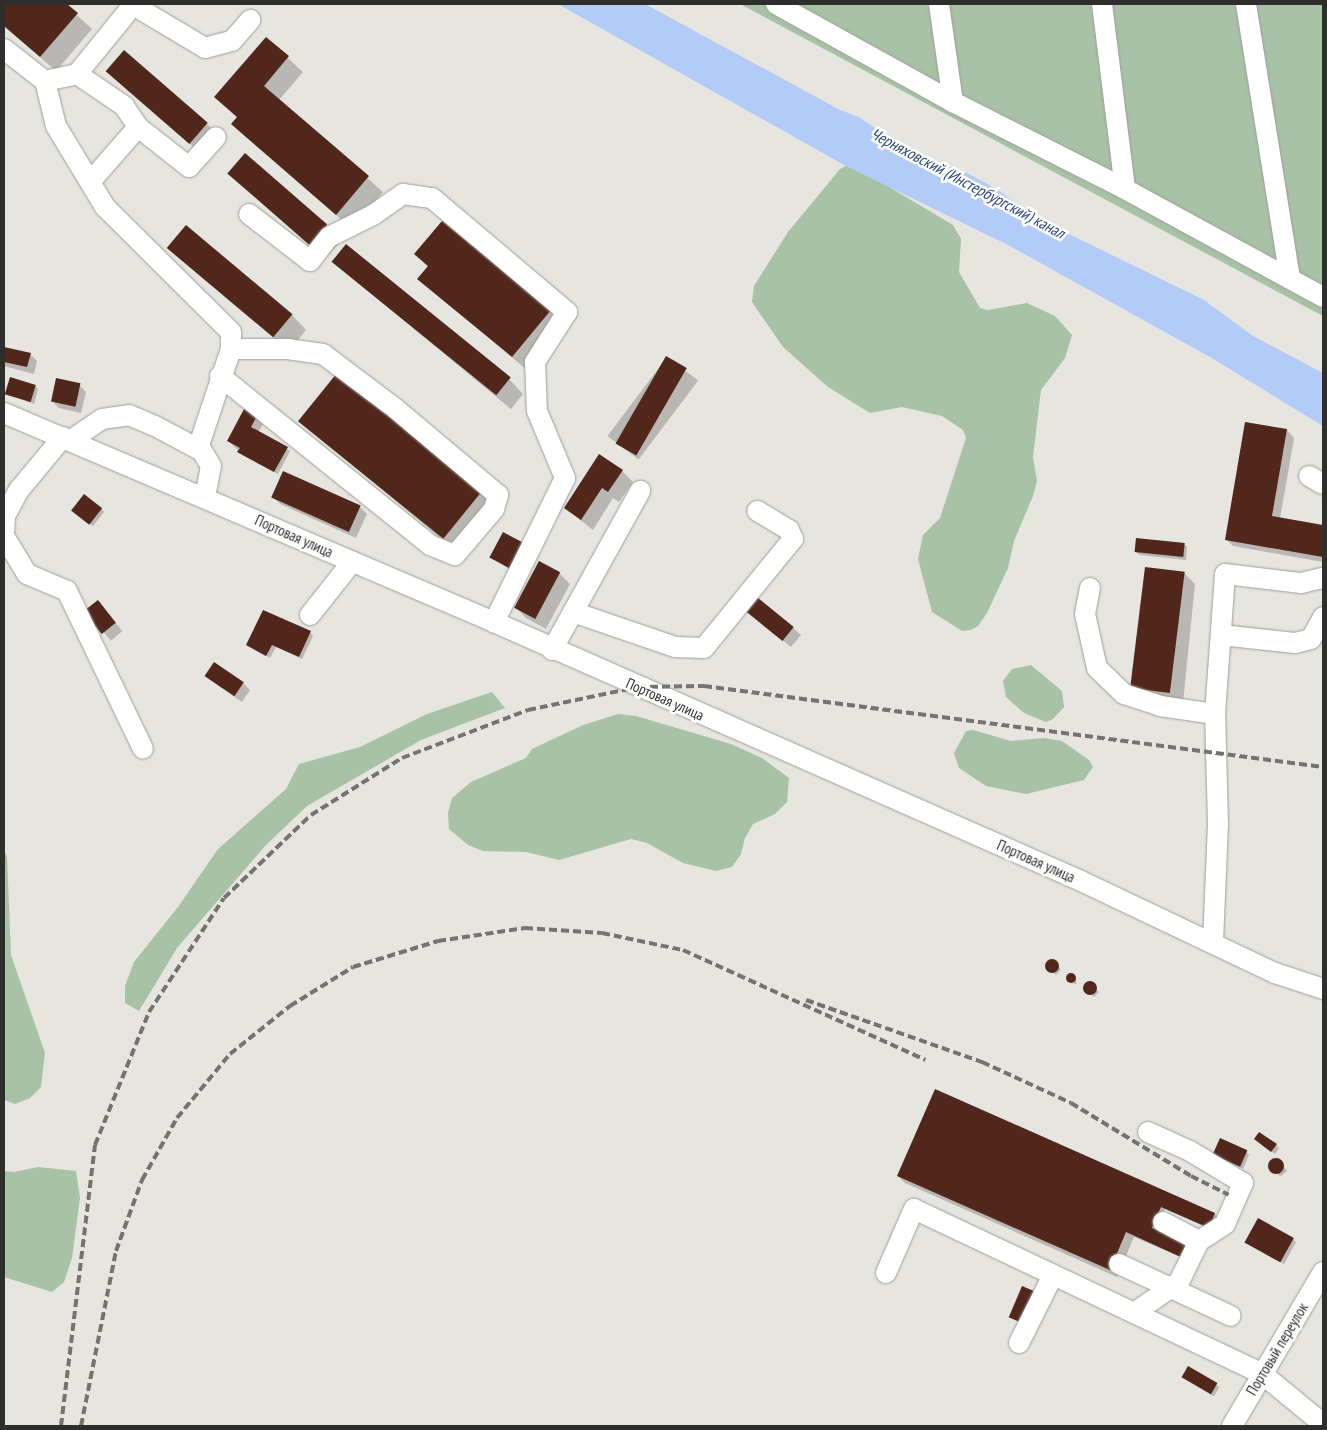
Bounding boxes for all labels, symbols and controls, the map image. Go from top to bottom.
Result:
water label: Черняховский (Инстербургский) канал [868,124,1068,242]
street label: Портовая улица [252,511,336,561]
street label: Портовая улица [623,674,707,724]
street label: Портовая улица [994,836,1078,886]
street label: Портовый переулок [1242,1299,1312,1399]

